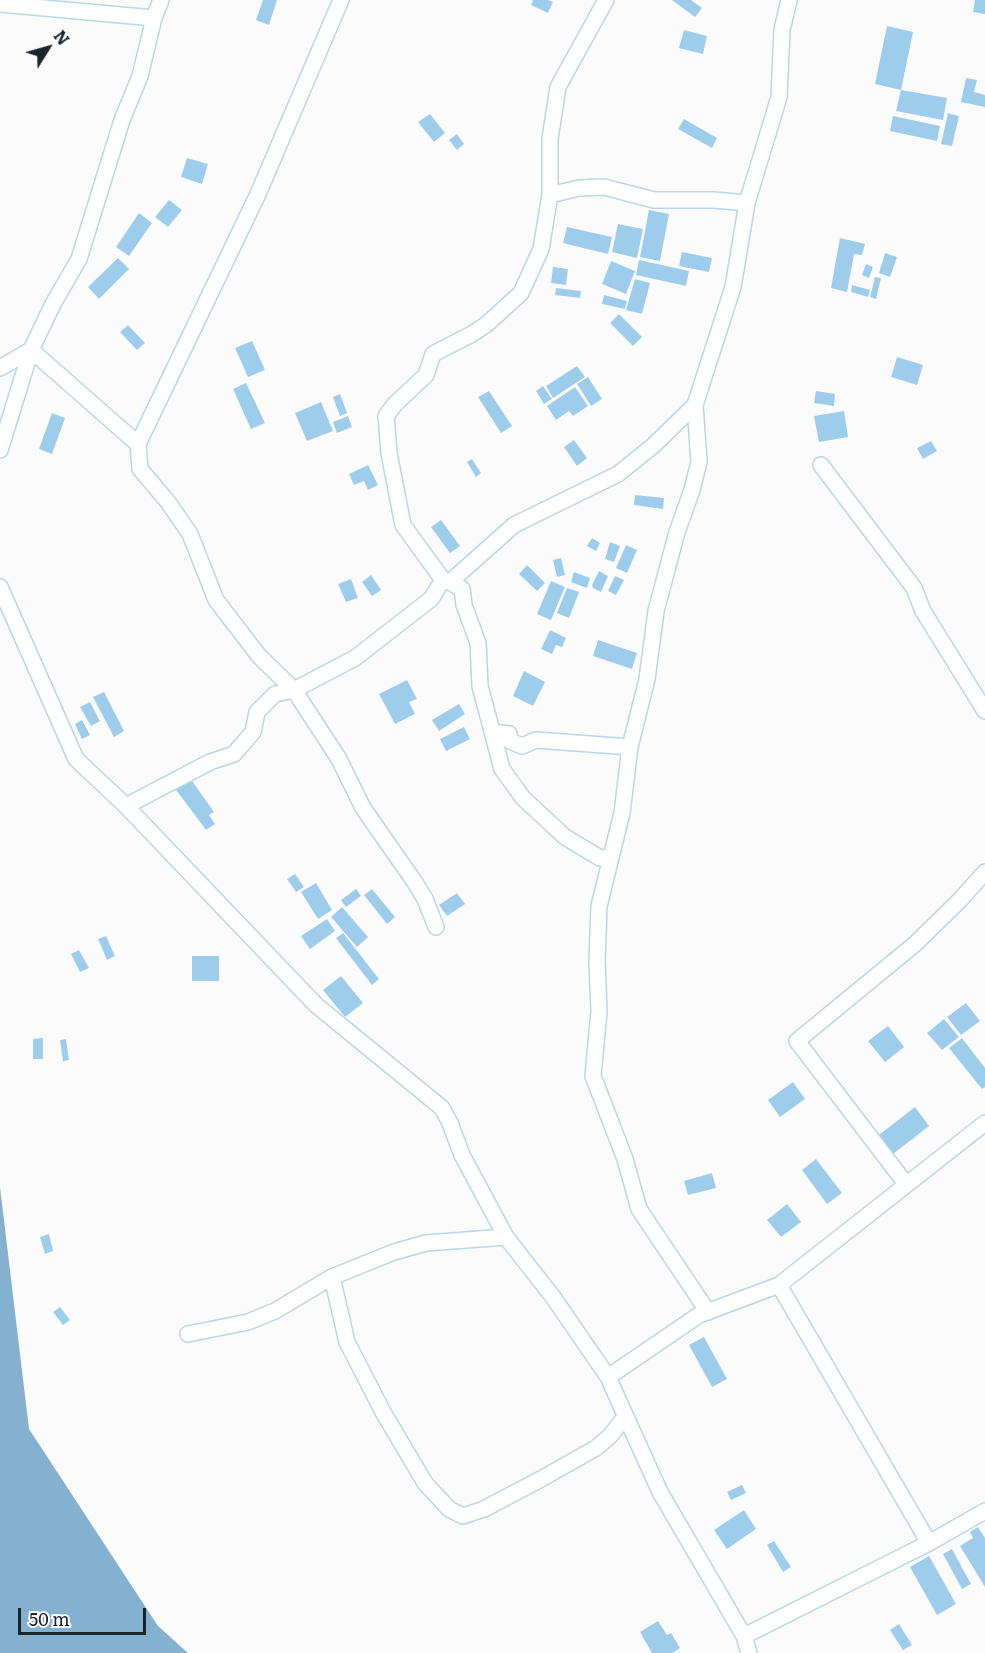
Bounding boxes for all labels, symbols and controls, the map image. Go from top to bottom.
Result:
north arrow [18,18,78,78]
text: N [49,25,76,50]
scale bar [21,1596,148,1634]
text: 50 m [29,1605,70,1632]

